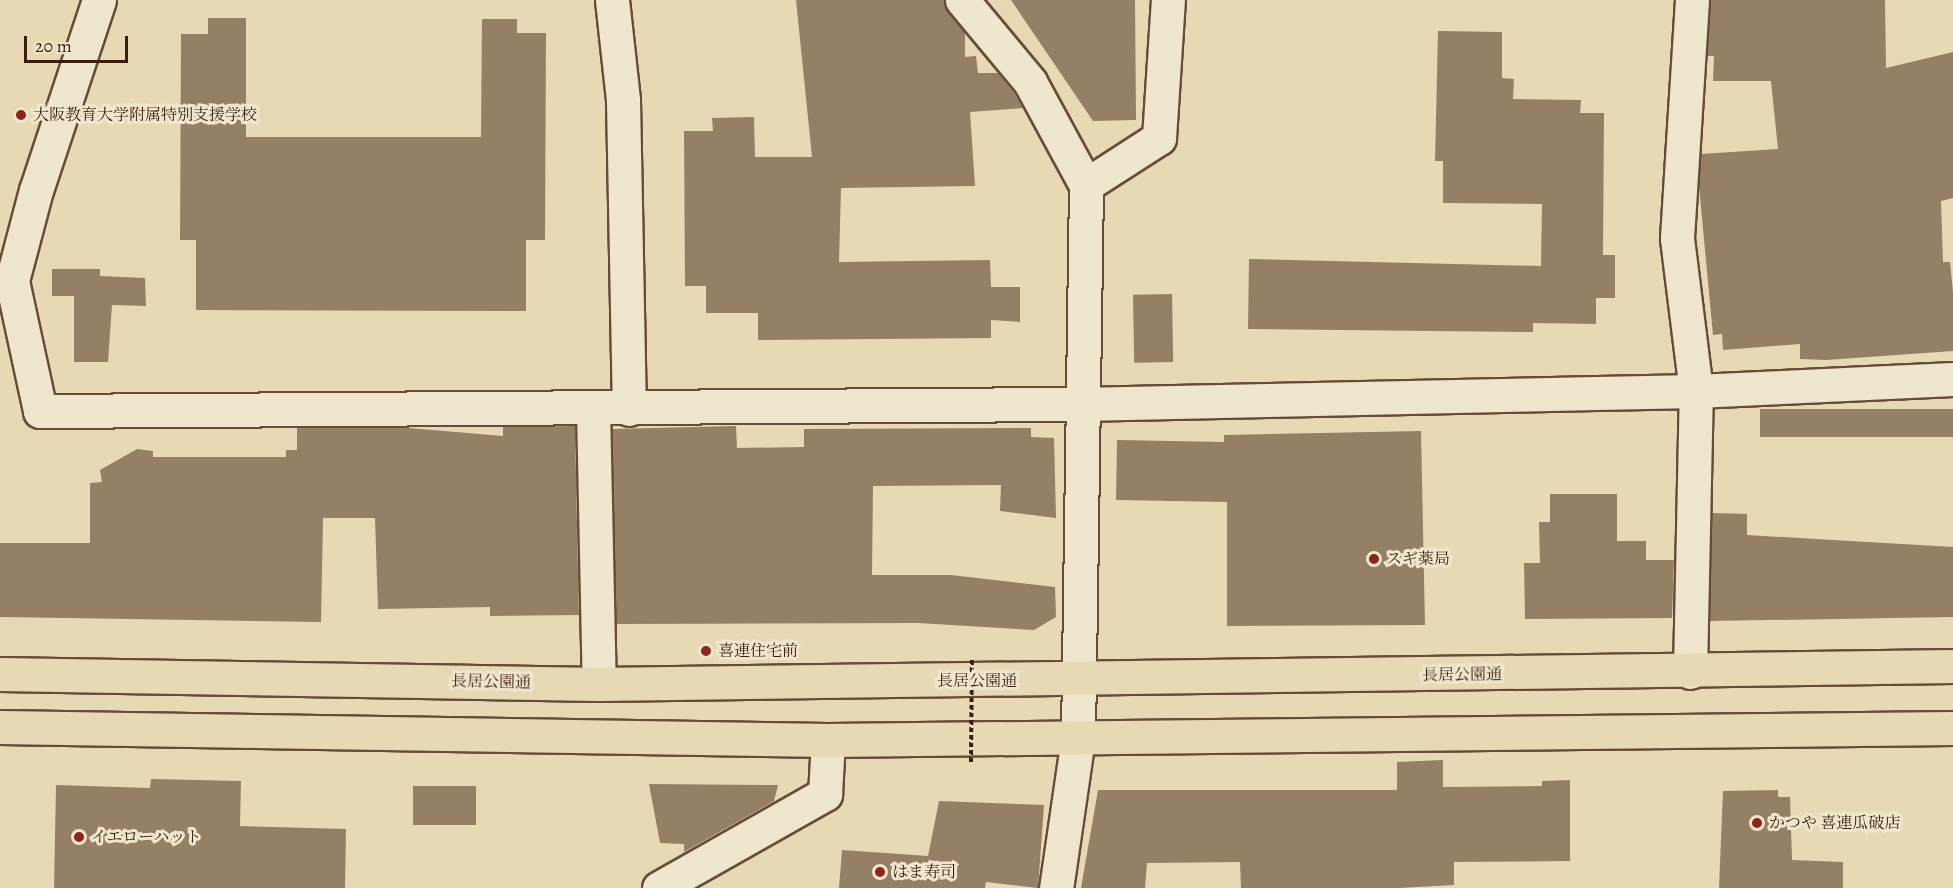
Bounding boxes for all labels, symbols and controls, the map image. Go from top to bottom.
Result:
scale bar [27,24,130,62]
text: 20 m [35,34,72,58]
place label: 大阪教育大学附属特別支援学校 [33,105,257,125]
marker: 大阪教育大学附属特別支援学校 [14,108,28,122]
place label: スギ薬局 [1386,549,1450,569]
marker: スギ薬局 [1367,552,1381,566]
place label: 喜連住宅前 [718,641,798,661]
marker: 喜連住宅前 [699,644,713,658]
street label: 長居公園通 [1422,665,1502,685]
street label: 長居公園通 [937,671,1017,691]
street label: 長居公園通 [451,672,531,692]
place label: かつや 喜連瓜破店 [1769,813,1900,833]
marker: かつや 喜連瓜破店 [1750,816,1764,830]
place label: イエローハット [91,827,203,847]
marker: イエローハット [72,830,86,844]
place label: はま寿司 [892,862,956,882]
marker: はま寿司 [873,865,887,879]

